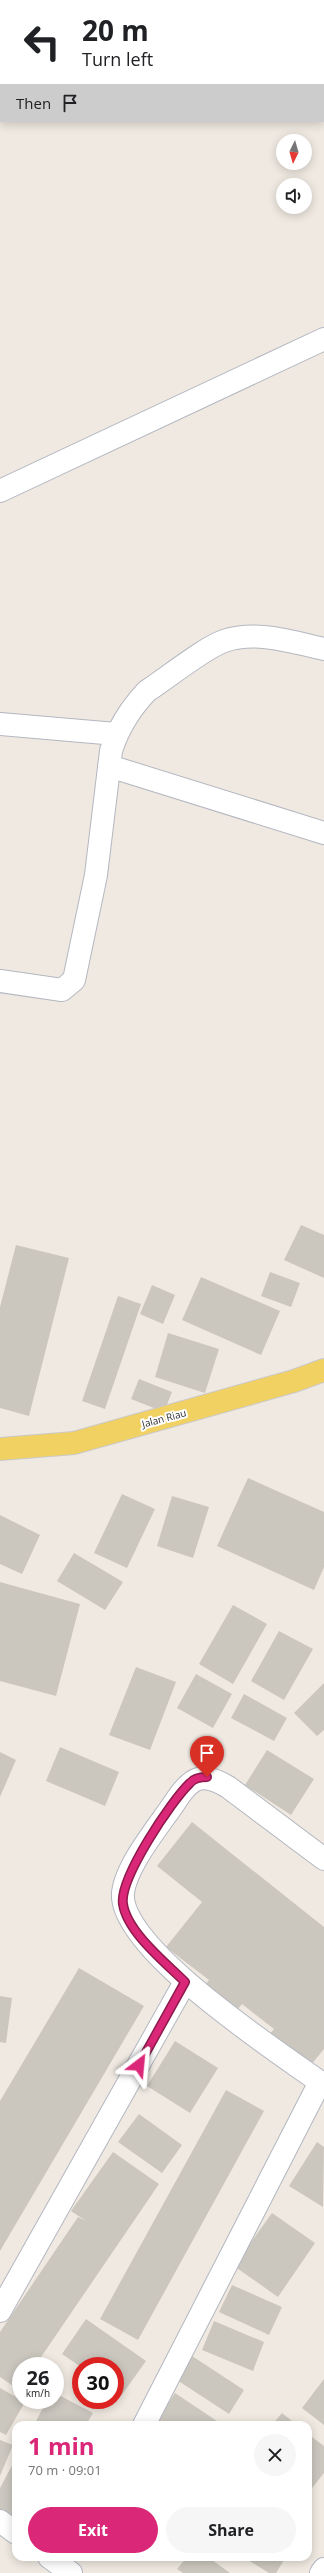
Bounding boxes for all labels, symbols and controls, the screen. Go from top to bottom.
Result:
text: 20 m [82,11,149,49]
icon: left [16,16,68,68]
text: Turn left [82,47,153,71]
icon: arrive [59,92,81,114]
text: Then [16,93,51,113]
north arrow [276,134,312,170]
map controls [276,134,312,214]
button: sound [276,178,312,214]
street label: Jalan Riau [139,1405,188,1431]
pin [190,1736,224,1777]
icon: arrive [196,1742,218,1764]
position arrow [118,2044,160,2086]
speed limit sign: 30 [72,2357,124,2409]
text: 26 [27,2364,49,2391]
text: km/h [26,2386,50,2400]
text: 1 min [28,2429,95,2462]
button: close [254,2434,296,2476]
text: 70 m · 09:01 [28,2461,102,2479]
button: Exit [28,2507,158,2553]
button: Share [166,2507,296,2553]

